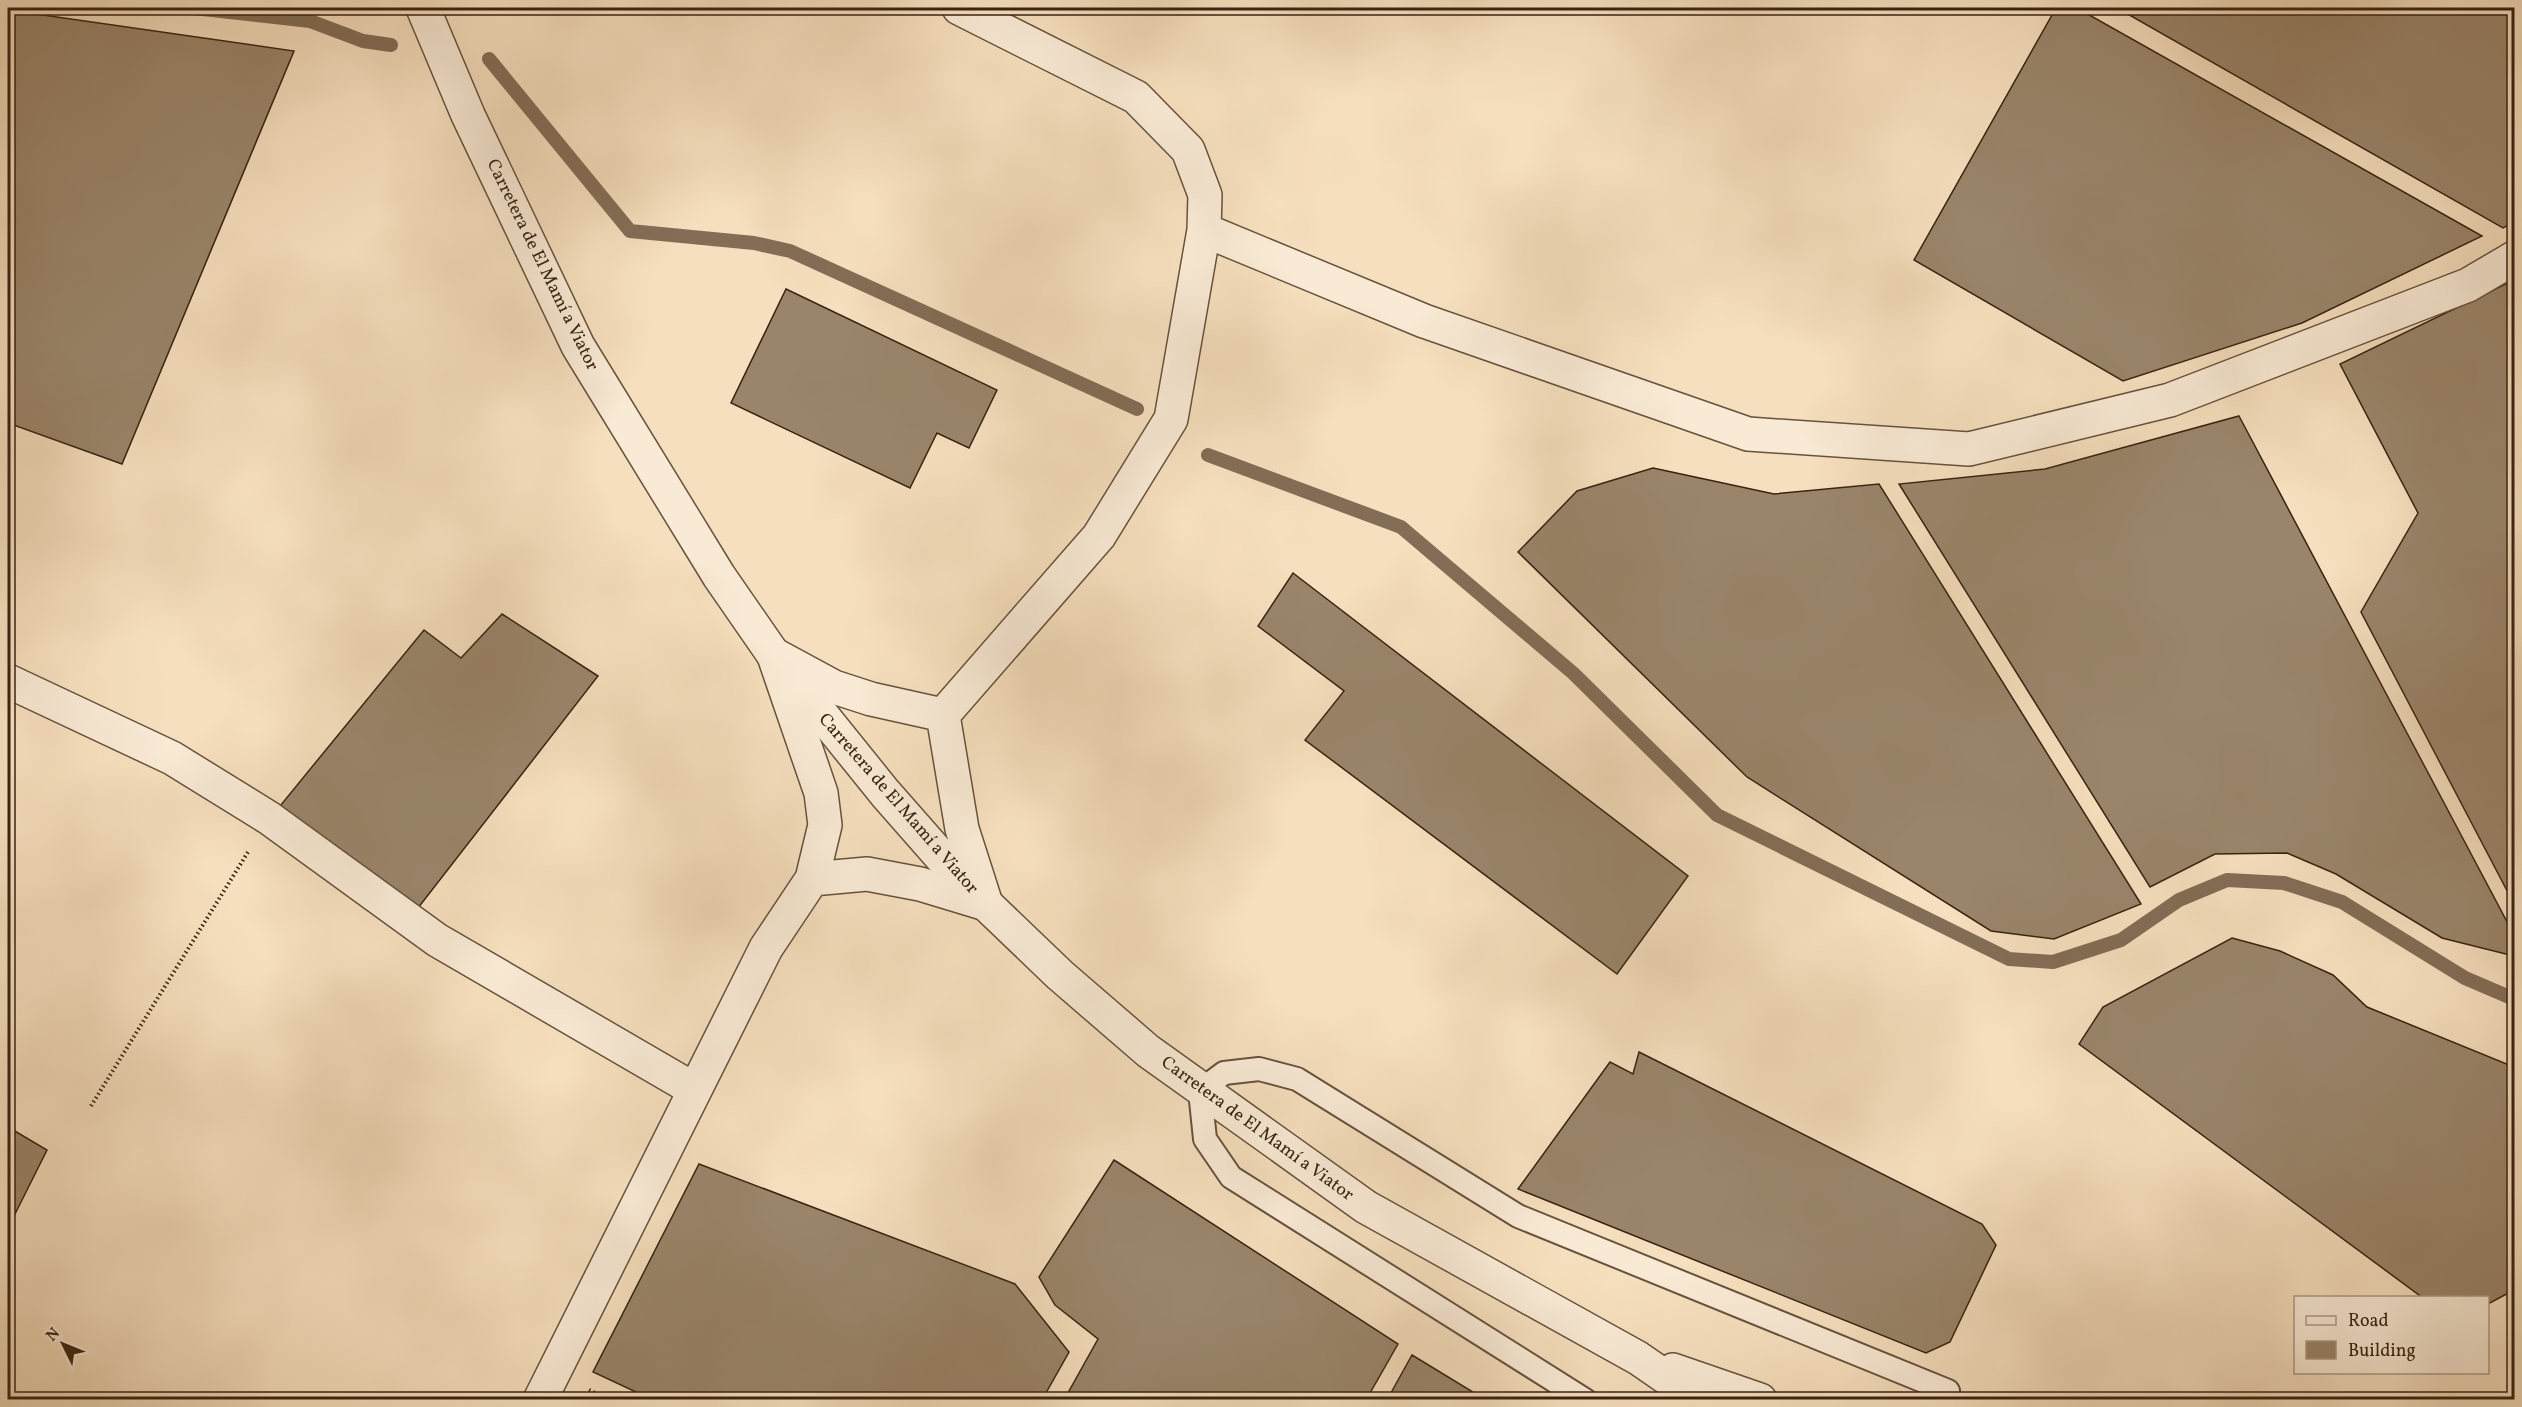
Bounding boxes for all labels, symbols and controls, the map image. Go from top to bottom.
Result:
street label: Carretera de El Mamí a Viator [480,155,604,375]
street label: Carretera de El Mamí a Viator [812,708,984,900]
street label: Carretera de El Mamí a Viator [1156,1050,1359,1208]
legend [2294,1296,2489,1374]
text: Road [2348,1309,2389,1334]
north arrow [33,1314,93,1374]
text: N [41,1323,66,1347]
text: Building [2348,1339,2416,1364]

